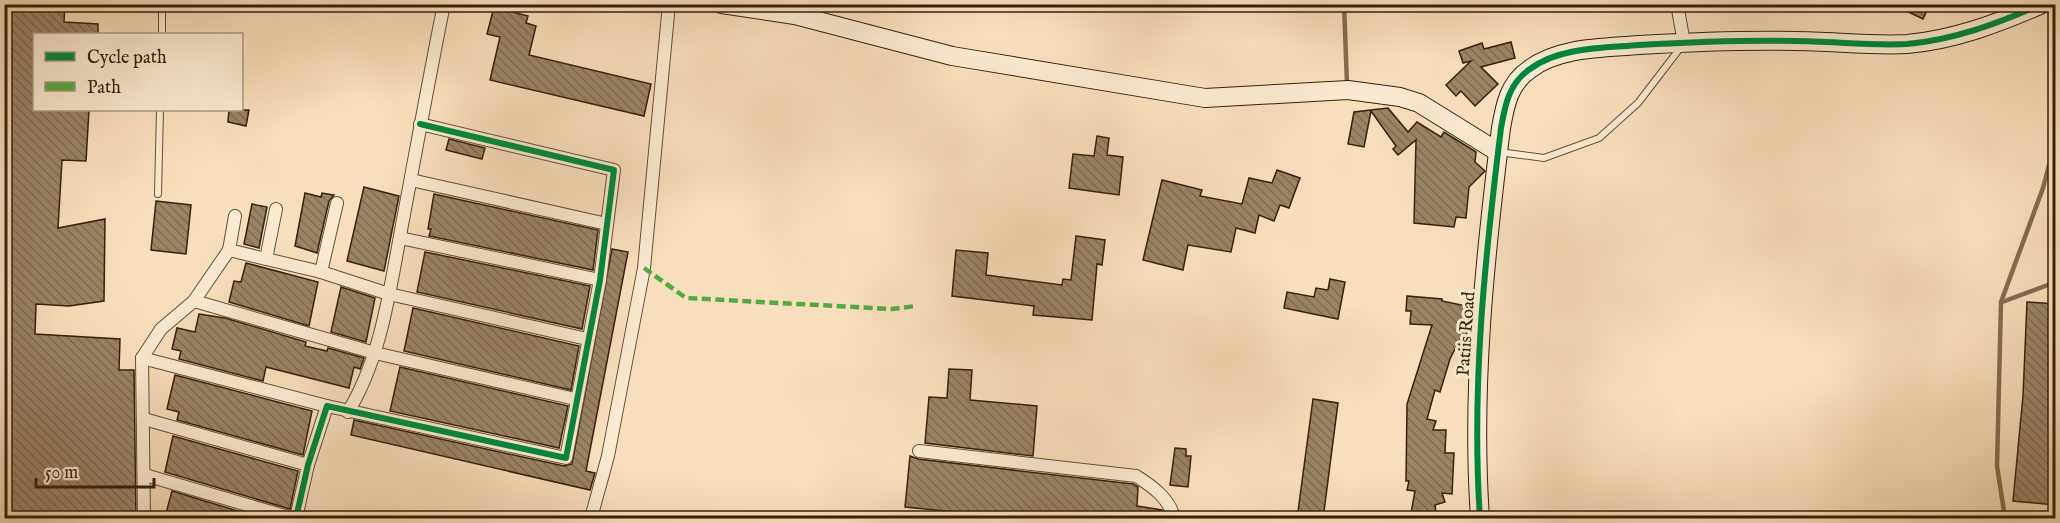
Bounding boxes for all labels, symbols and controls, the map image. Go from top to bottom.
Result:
legend [33,33,243,111]
text: Cycle path [87,47,167,70]
text: Path [87,77,121,100]
street label: Patiis Road [1453,290,1481,377]
scale bar [36,451,154,489]
text: 50 m [45,462,78,485]

